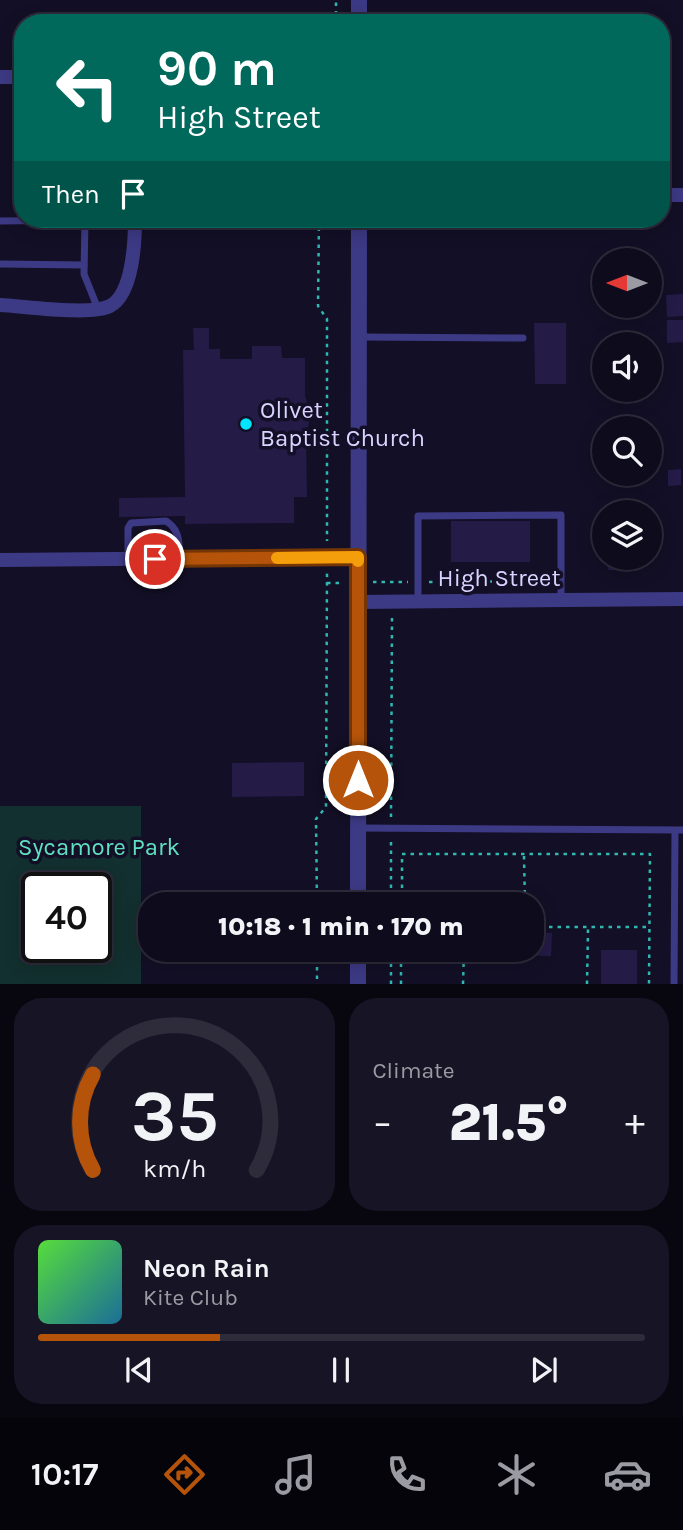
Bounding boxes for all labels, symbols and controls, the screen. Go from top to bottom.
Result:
text: 90 m [157,40,277,97]
icon: left [42,42,133,133]
text: High Street [157,99,321,136]
icon: arrive [114,175,152,213]
text: Then [42,179,100,210]
north arrow [592,248,662,318]
map controls [592,248,662,570]
button: sound [592,332,662,402]
place label: Olivet Baptist Church [260,396,425,452]
marker: Olivet Baptist Church [238,416,254,432]
button: search [592,416,662,486]
button: layers [592,500,662,570]
pin [125,529,185,589]
icon: arrive [136,540,174,578]
street label: High Street [438,564,560,592]
position arrow [321,743,395,817]
park label: Sycamore Park [18,833,180,861]
speed limit sign: 40 [21,872,112,963]
text: 10:18 · 1 min · 170 m [218,911,464,942]
text: Climate [373,1057,455,1084]
text: 35 [130,1074,218,1159]
text: 21.5° [449,1092,569,1153]
text: − [373,1100,392,1145]
text: + [625,1100,645,1145]
text: km/h [143,1154,206,1183]
text: Neon Rain [143,1253,270,1284]
text: Kite Club [143,1284,238,1311]
icon: previous [120,1351,158,1389]
icon: pause [322,1351,360,1389]
icon: next [525,1351,563,1389]
icon: directions [160,1450,209,1499]
icon: music [271,1450,320,1499]
icon: phone [382,1450,431,1499]
icon: climate [492,1450,541,1499]
icon: car [603,1450,652,1499]
text: 10:17 [31,1456,98,1493]

